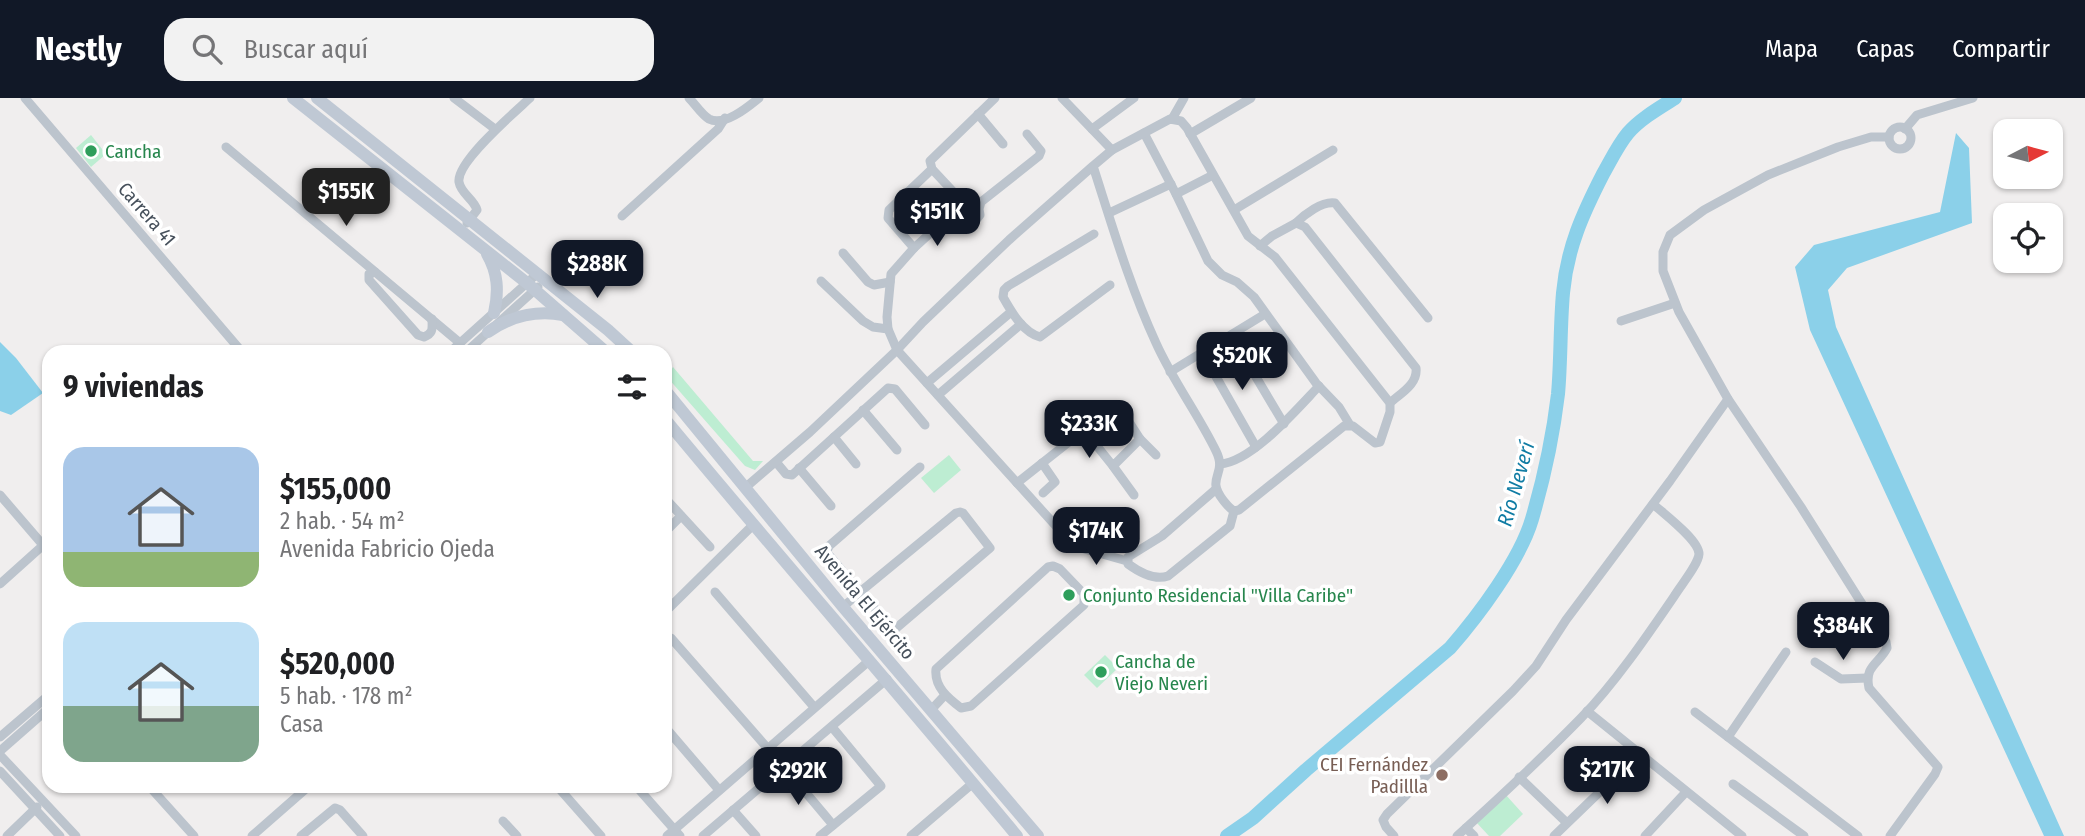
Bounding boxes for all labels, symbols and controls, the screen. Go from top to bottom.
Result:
search box [164,18,654,81]
text: Nestly [35,29,122,69]
icon: search [188,30,226,68]
text: Buscar aquí [244,34,368,65]
text: Mapa [1765,35,1818,63]
text: Capas [1856,35,1914,63]
text: Compartir [1952,35,2050,63]
north arrow [1993,119,2063,189]
map controls [1993,119,2063,273]
place label: Cancha [105,140,161,163]
marker: Cancha [83,143,99,159]
pin: $155K [297,169,395,228]
text: $155K [318,177,374,205]
street label: Carrera 41 [113,178,181,250]
pin: $151K [888,188,986,248]
text: $151K [910,197,964,225]
button: locate [1993,203,2063,273]
pin: $288K [548,240,646,300]
text: $288K [567,249,627,277]
pin: $520K [1193,332,1291,392]
text: $520K [1212,341,1272,369]
icon: filters [613,368,651,406]
text: 9 viviendas [63,369,204,405]
pin: $233K [1040,400,1138,460]
text: $233K [1061,409,1118,437]
water label: Río Neverí [1492,437,1541,529]
text: $155,000 [280,471,391,507]
icon: home [119,475,203,559]
text: 2 hab. · 54 m² [280,507,405,535]
pin: $174K [1047,508,1145,567]
text: $174K [1069,516,1123,544]
text: Avenida Fabricio Ojeda [280,535,495,563]
street label: Avenida El Ejército [810,540,920,664]
place label: Conjunto Residencial "Villa Caribe" [1083,584,1353,607]
marker: Conjunto Residencial "Villa Caribe" [1061,587,1077,603]
pin: $384K [1794,602,1892,662]
text: $384K [1813,611,1873,639]
text: $520,000 [280,646,395,682]
icon: home [119,650,203,734]
place label: Cancha de Viejo Neveri [1115,650,1208,695]
marker: Cancha de Viejo Neveri [1093,664,1109,680]
text: 5 hab. · 178 m² [280,682,413,710]
text: Casa [280,710,324,738]
pin: $217K [1558,746,1656,806]
pin: $292K [749,748,847,807]
place label: CEI Fernández Padillla [1320,753,1428,798]
text: $217K [1580,755,1634,783]
text: $292K [769,756,827,784]
marker: CEI Fernández Padillla [1434,767,1450,783]

